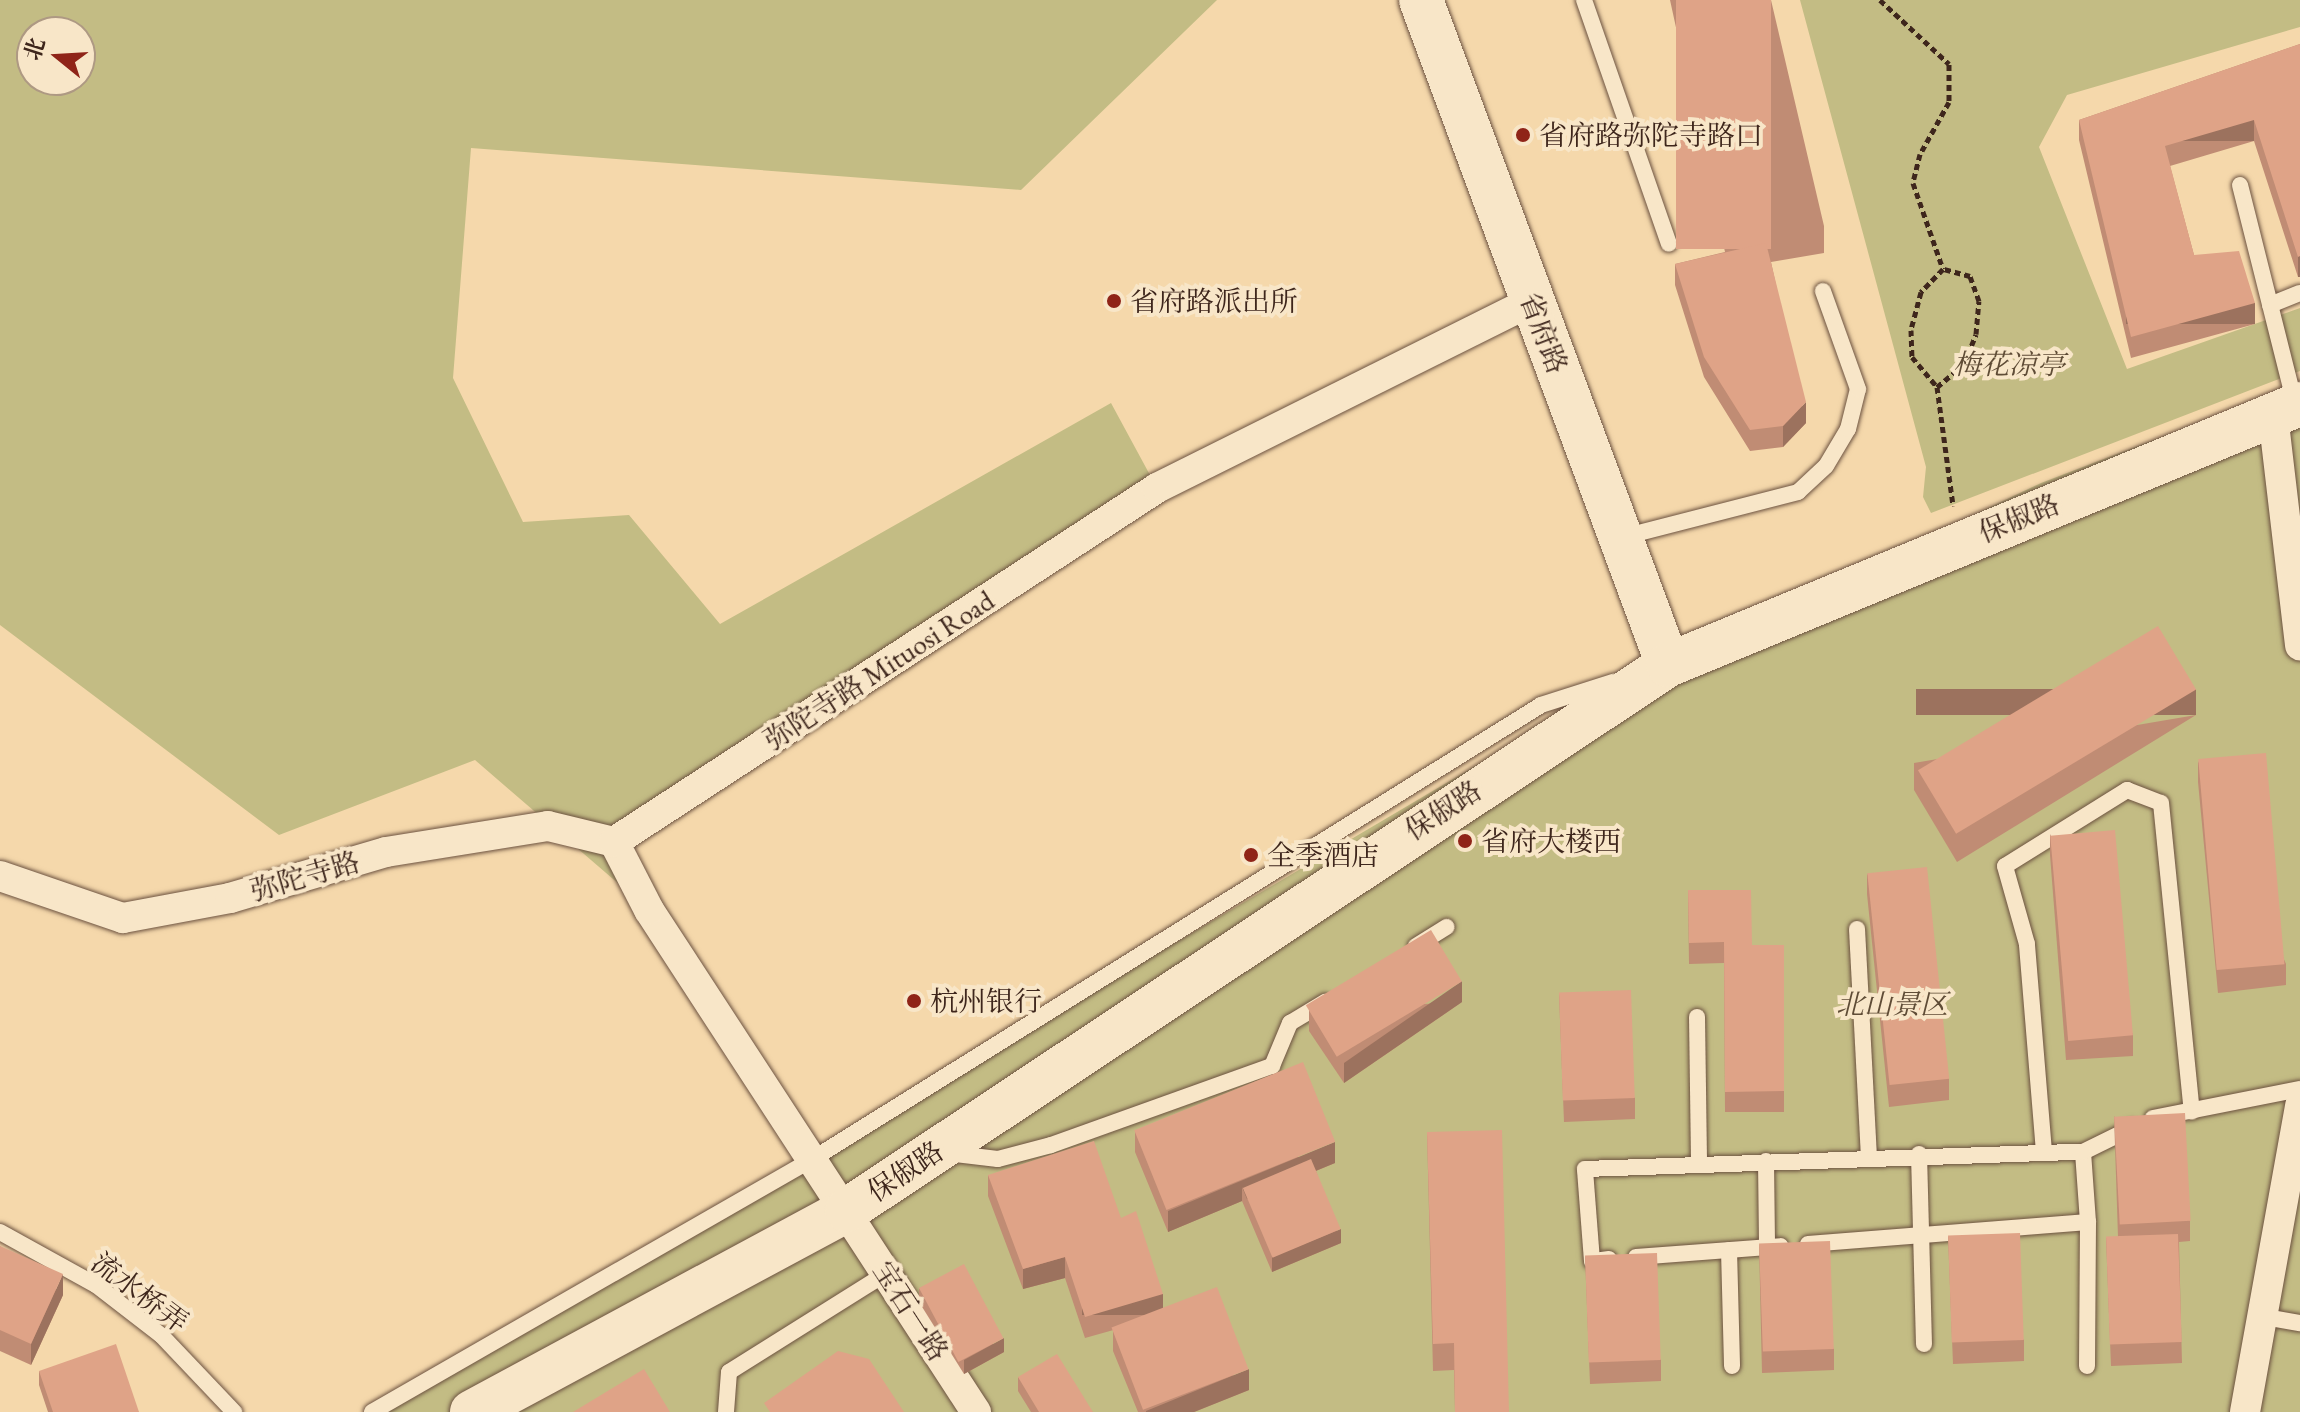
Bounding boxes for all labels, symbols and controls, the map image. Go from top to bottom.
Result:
north arrow [16,16,96,96]
text: 北 [17,34,52,64]
place label: 省府路弥陀寺路口 [1539,118,1763,152]
marker: 省府路弥陀寺路口 [1514,126,1532,144]
place label: 省府路派出所 [1130,284,1298,318]
street label: 省府路 [1513,288,1575,378]
marker: 省府路派出所 [1105,292,1123,310]
park label: 梅花凉亭 [1953,347,2065,381]
street label: 保俶路 [1974,487,2064,549]
street label: 弥陀寺路 Mituosi Road [758,583,1000,757]
street label: 保俶路 [1399,773,1487,847]
place label: 省府大楼西 [1481,824,1621,858]
marker: 省府大楼西 [1456,832,1474,850]
place label: 全季酒店 [1267,838,1379,872]
street label: 弥陀寺路 [247,844,363,908]
marker: 全季酒店 [1242,846,1260,864]
place label: 杭州银行 [930,984,1042,1018]
park label: 北山景区 [1836,987,1948,1021]
marker: 杭州银行 [905,992,923,1010]
street label: 保俶路 [861,1134,949,1208]
street label: 流水桥弄 [85,1245,195,1339]
street label: 宝石一路 [866,1255,956,1367]

